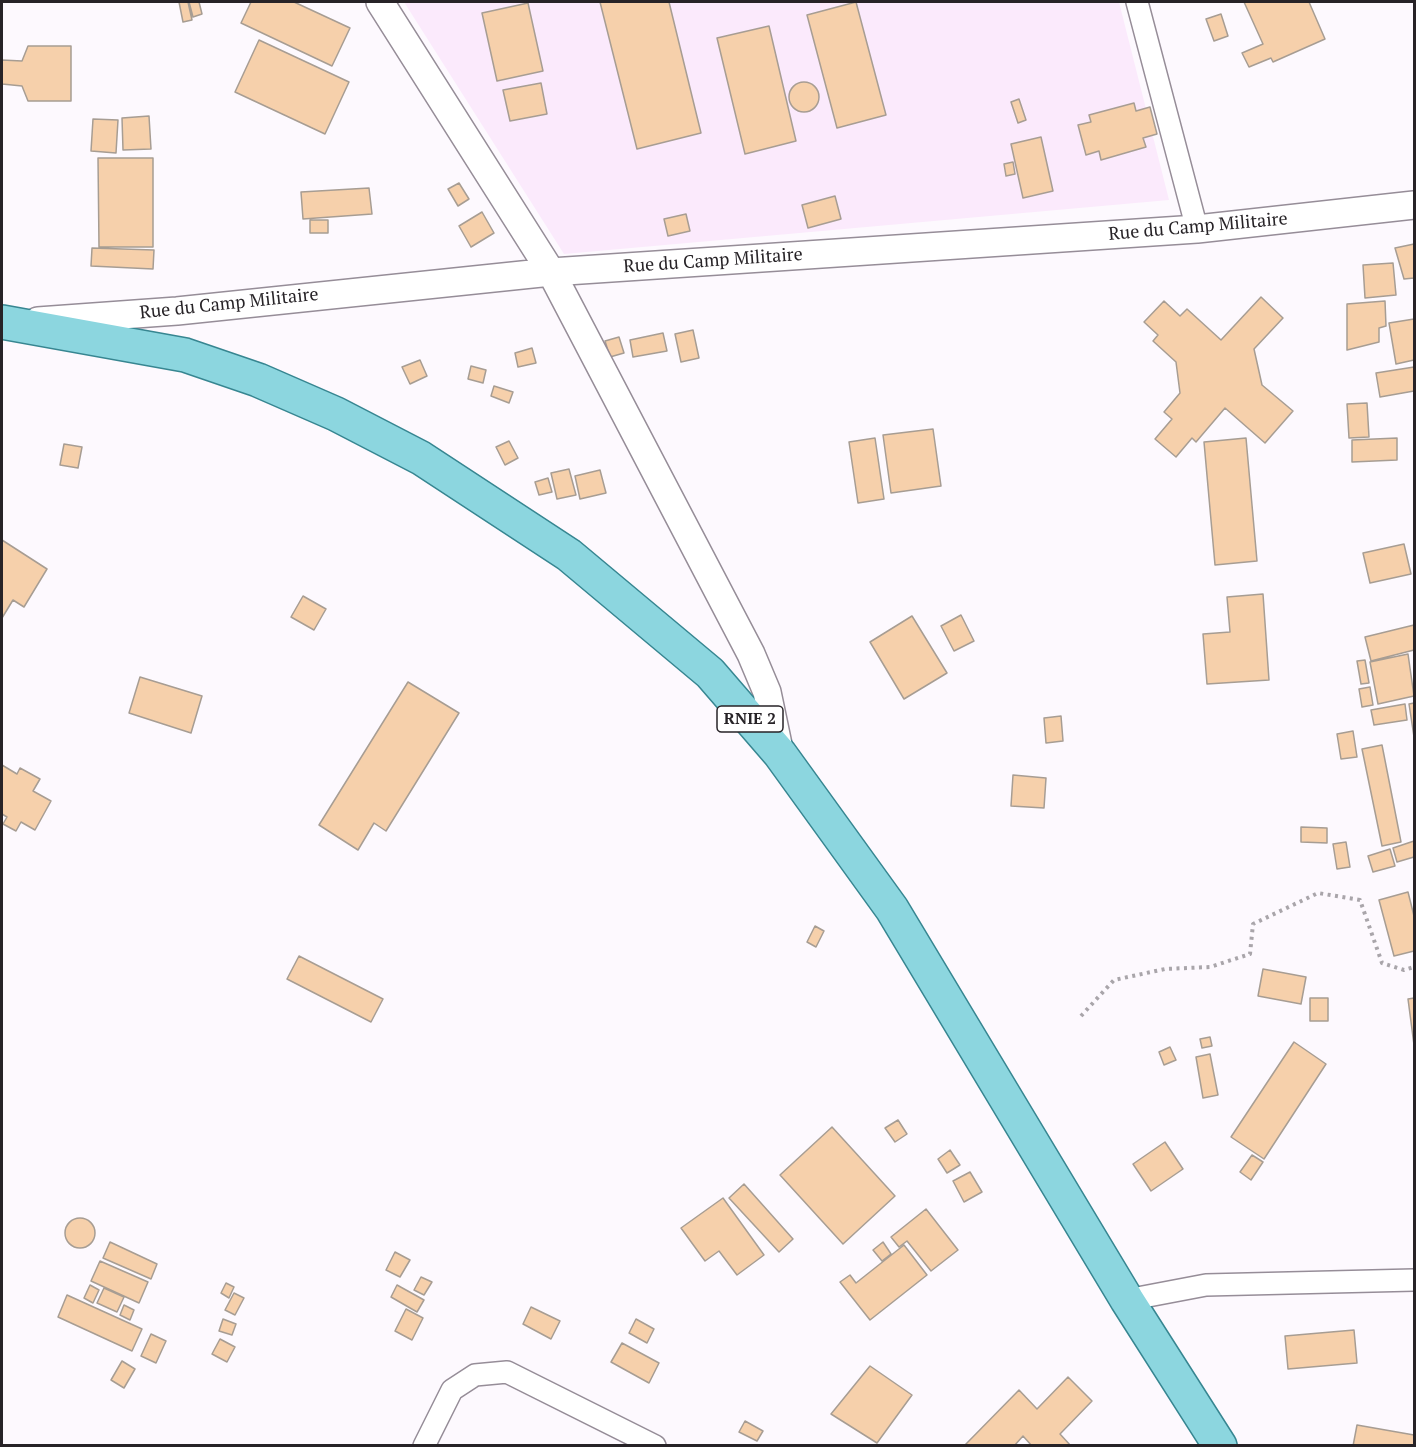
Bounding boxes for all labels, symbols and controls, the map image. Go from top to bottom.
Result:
street label: Rue du Camp Militaire [1108,208,1288,246]
street label: Rue du Camp Militaire [623,244,803,278]
street label: Rue du Camp Militaire [139,284,319,324]
road number: RNIE 2 [717,706,783,732]

